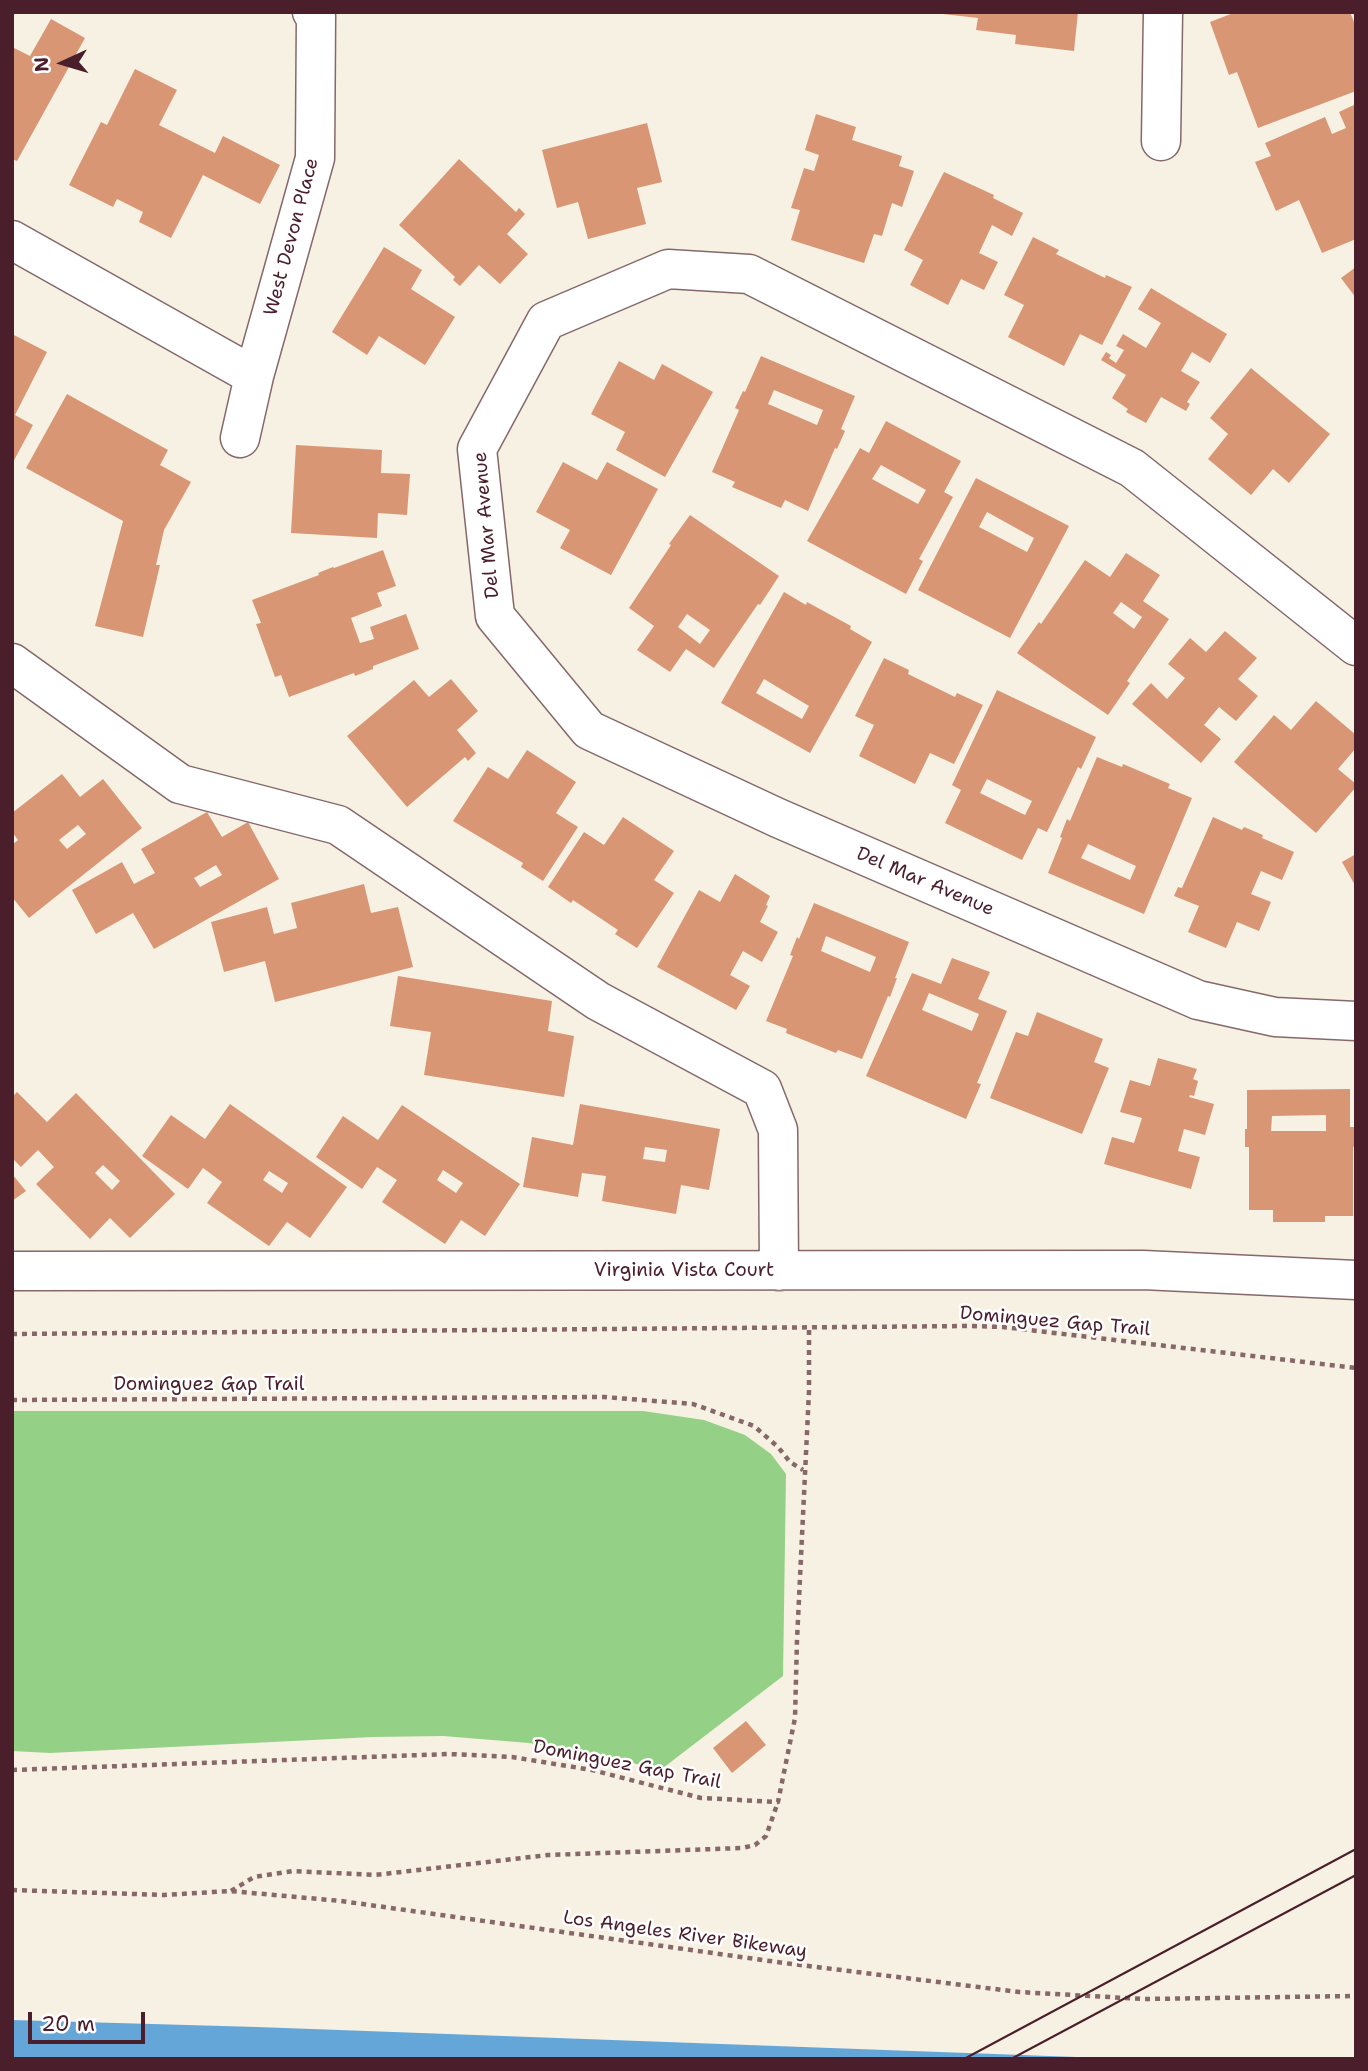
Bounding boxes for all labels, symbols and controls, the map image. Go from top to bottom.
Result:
north arrow [28,28,98,98]
text: N [29,56,55,73]
street label: West Devon Place [260,156,324,318]
street label: Del Mar Avenue [469,451,505,599]
street label: Del Mar Avenue [853,843,997,921]
street label: Virginia Vista Court [594,1260,774,1282]
street label: Dominguez Gap Trail [959,1302,1151,1342]
street label: Dominguez Gap Trail [113,1374,305,1396]
street label: Dominguez Gap Trail [531,1736,723,1794]
street label: Los Angeles River Bikeway [562,1907,808,1963]
scale bar [32,1997,149,2041]
text: 20 m [41,2010,95,2038]

